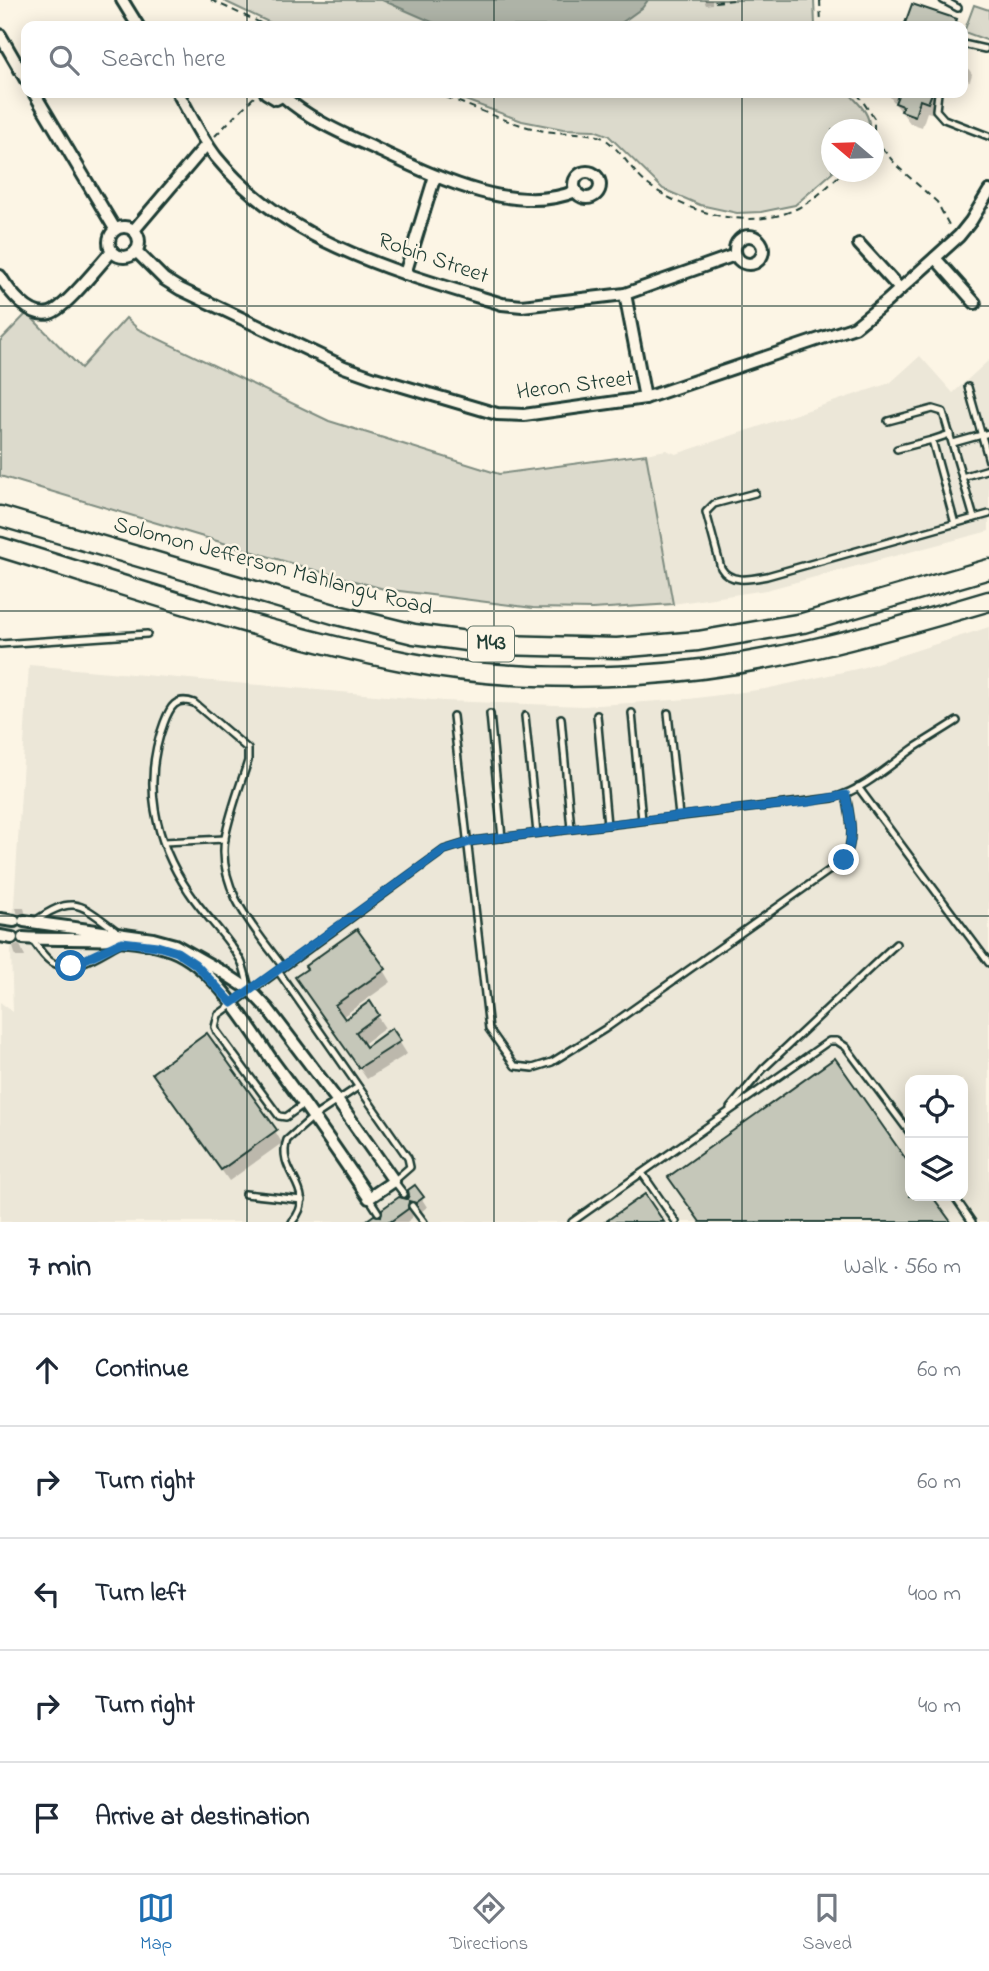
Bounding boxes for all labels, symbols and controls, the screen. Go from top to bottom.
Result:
search box [21,21,968,98]
icon: search [45,41,83,79]
text: Search here [101,41,226,79]
north arrow [821,119,884,182]
street label: Robin Street [373,225,493,293]
street label: Heron Street [515,362,636,410]
street label: Solomon Jefferson Mahlangu Road [110,508,436,627]
road number: M43 [468,626,514,662]
route end [828,844,859,875]
route start [55,950,86,981]
map controls [905,1075,968,1201]
button: locate [905,1075,968,1138]
button: layers [905,1138,968,1201]
text: 7 min [28,1246,91,1290]
text: Walk · 560 m [844,1251,961,1284]
icon: ahead [28,1351,66,1389]
text: Continue [95,1351,188,1389]
text: 60 m [917,1354,961,1387]
icon: right [28,1463,66,1501]
text: Turn right [95,1463,195,1501]
text: 60 m [917,1466,961,1499]
icon: left [28,1575,66,1613]
text: Turn left [95,1575,186,1613]
text: 400 m [908,1578,961,1611]
icon: right [28,1687,66,1725]
text: Turn right [95,1687,195,1725]
text: 40 m [918,1690,961,1723]
icon: arrive [28,1799,66,1837]
text: Arrive at destination [95,1799,310,1837]
tab: Map [137,1889,175,1958]
tab: Directions [449,1889,528,1958]
tab: Saved [802,1889,852,1958]

